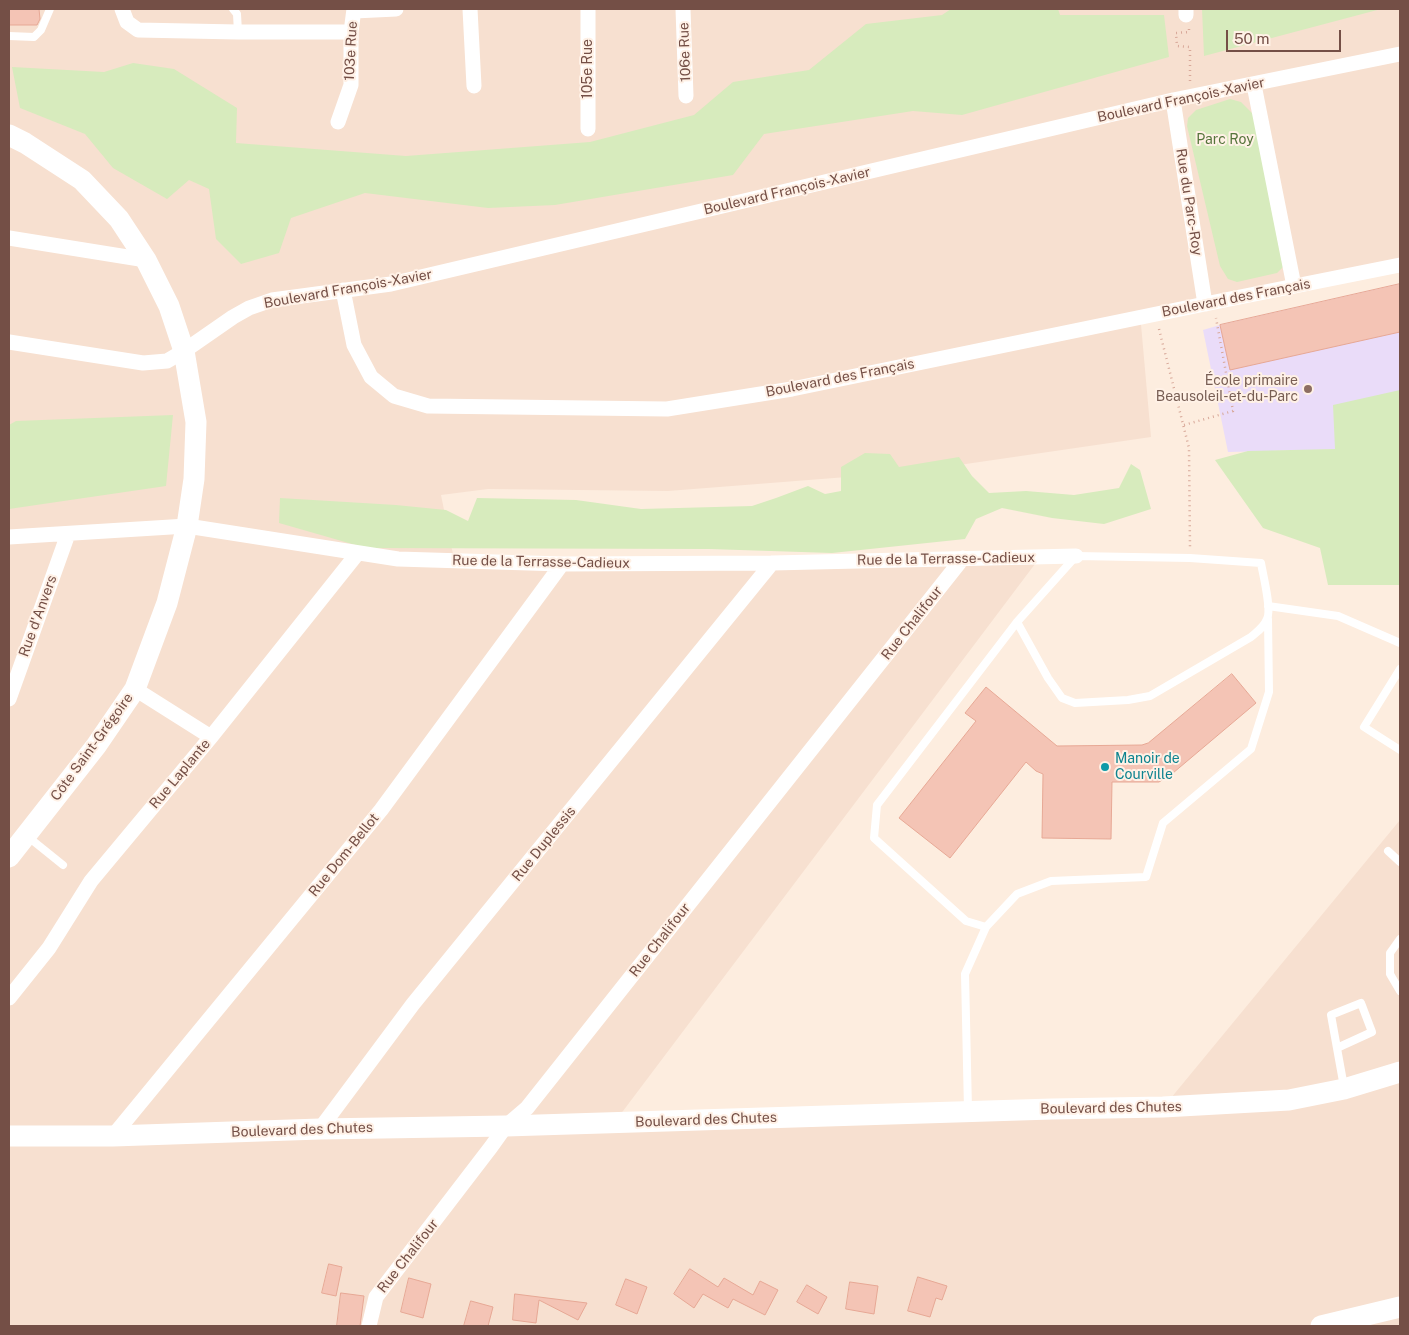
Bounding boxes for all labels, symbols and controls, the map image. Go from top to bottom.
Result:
scale bar [1229,20,1344,52]
street label: 103e Rue [341,21,361,81]
street label: 106e Rue [676,22,694,82]
text: 50 m [1234,30,1269,47]
street label: 105e Rue [580,39,596,99]
street label: Boulevard François-Xavier [1096,74,1266,126]
park label: Parc Roy [1196,132,1254,148]
street label: Rue du Parc-Roy [1172,147,1206,257]
street label: Boulevard François-Xavier [702,164,872,218]
street label: Boulevard François-Xavier [263,266,433,312]
street label: Boulevard des Français [1160,275,1312,321]
street label: Boulevard des Français [764,355,916,401]
place label: École primaire Beausoleil-et-du-Parc [1156,373,1298,406]
marker: École primaire Beausoleil-et-du-Parc [1302,383,1314,395]
street label: Rue de la Terrasse-Cadieux [857,549,1035,569]
street label: Rue de la Terrasse-Cadieux [452,552,630,572]
street label: Rue d'Anvers [15,573,61,659]
street label: Rue Chalifour [878,583,946,663]
street label: Côte Saint-Grégoire [47,690,137,804]
street label: Rue Laplante [146,736,214,812]
place label: Manoir de Courville [1115,751,1180,784]
marker: Manoir de Courville [1099,761,1111,773]
street label: Rue Duplessis [509,803,579,885]
street label: Rue Dom-Bellot [305,810,383,900]
street label: Rue Chalifour [626,900,694,980]
street label: Boulevard des Chutes [1040,1098,1182,1118]
street label: Boulevard des Chutes [635,1109,777,1131]
street label: Boulevard des Chutes [231,1119,373,1141]
street label: Rue Chalifour [374,1216,442,1296]

